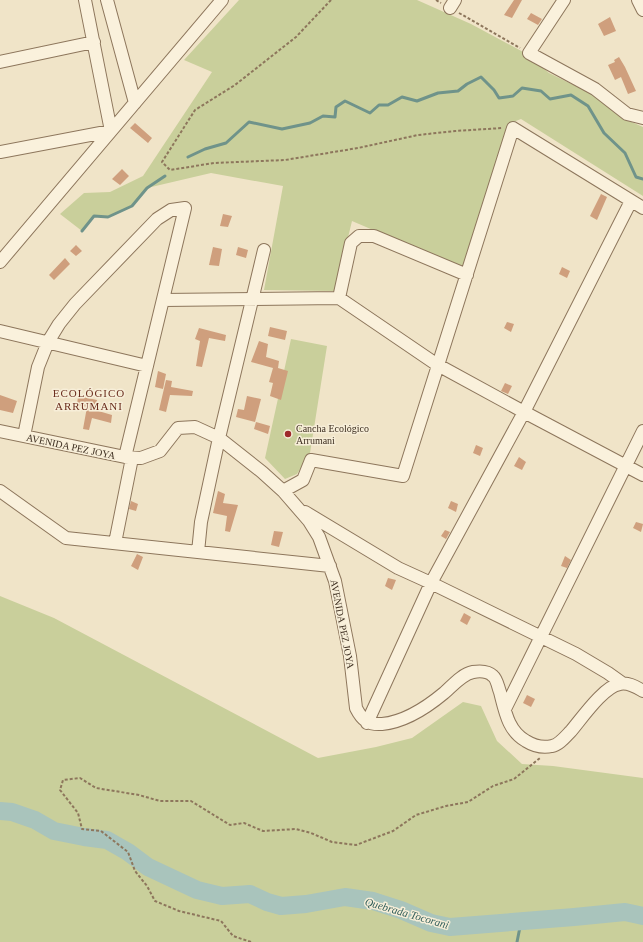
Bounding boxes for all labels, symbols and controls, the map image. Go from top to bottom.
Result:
district label: ECOLÓGICO ARRUMANI [53,387,125,412]
place label: Cancha Ecológico Arrumani [296,423,369,446]
marker: Cancha Ecológico Arrumani [283,429,293,439]
street label: AVENIDA PEZ JOYA [25,432,117,461]
street label: AVENIDA PEZ JOYA [328,578,357,671]
water label: Quebrada Tocorani [364,895,450,931]

